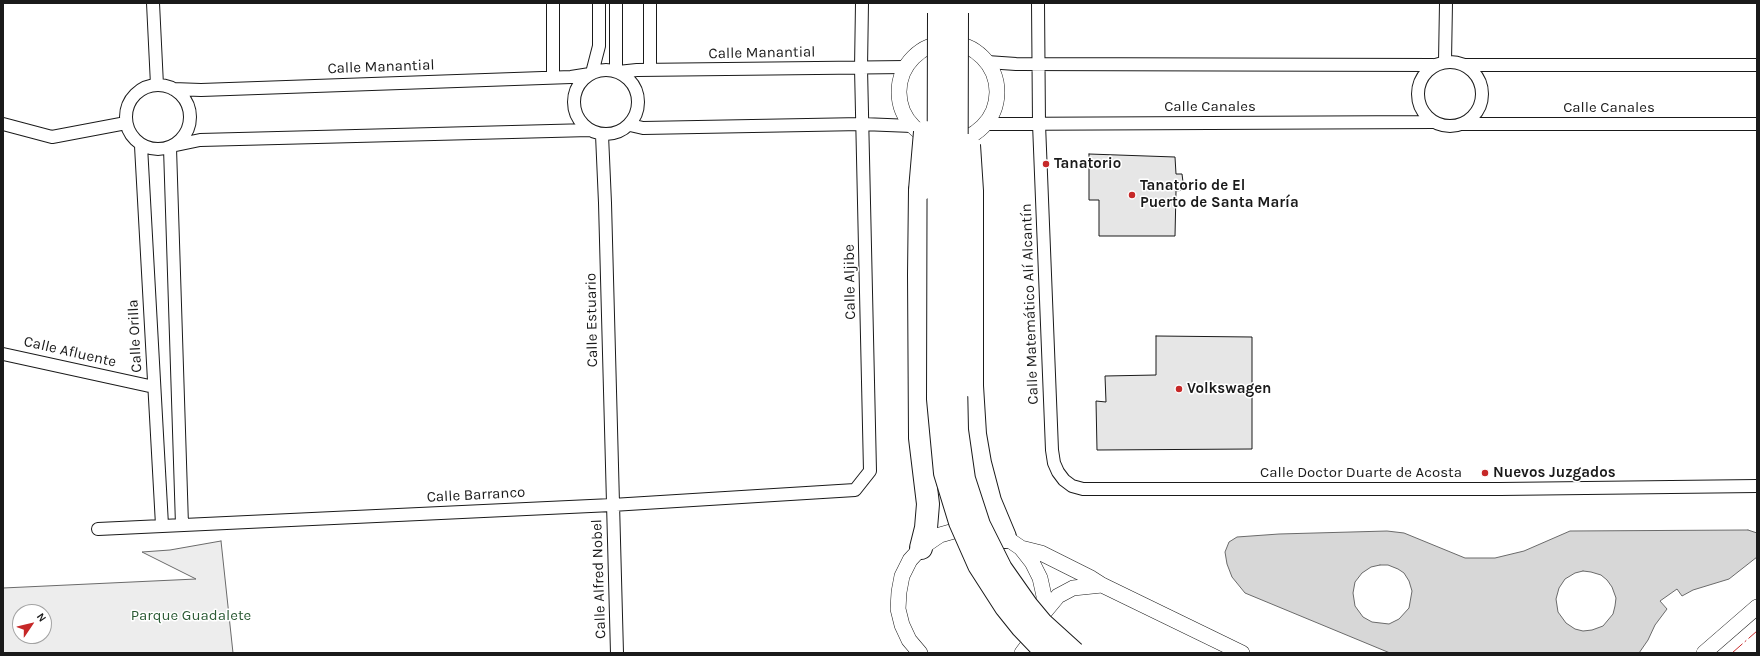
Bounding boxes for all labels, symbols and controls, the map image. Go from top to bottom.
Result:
street label: Calle Manantial [708,43,816,63]
street label: Calle Manantial [327,56,435,78]
street label: Calle Canales [1164,98,1256,116]
street label: Calle Canales [1563,99,1655,117]
place label: Tanatorio [1054,155,1121,173]
marker: Tanatorio [1041,159,1051,169]
place label: Tanatorio de El Puerto de Santa María [1140,177,1299,212]
marker: Tanatorio de El Puerto de Santa María [1127,190,1137,200]
street label: Calle Matemático Alí Alcantín [1017,203,1043,405]
street label: Calle Aljibe [840,244,860,320]
street label: Calle Estuario [582,273,602,367]
street label: Calle Orilla [124,299,146,373]
street label: Calle Afluente [22,333,118,371]
place label: Volkswagen [1187,380,1271,398]
marker: Volkswagen [1174,384,1184,394]
street label: Calle Doctor Duarte de Acosta [1260,464,1462,482]
place label: Nuevos Juzgados [1493,464,1616,482]
marker: Nuevos Juzgados [1480,468,1490,478]
street label: Calle Barranco [426,483,526,507]
street label: Calle Alfred Nobel [588,519,610,639]
north arrow [12,604,52,644]
park label: Parque Guadalete [131,607,251,625]
text: N [34,610,49,624]

